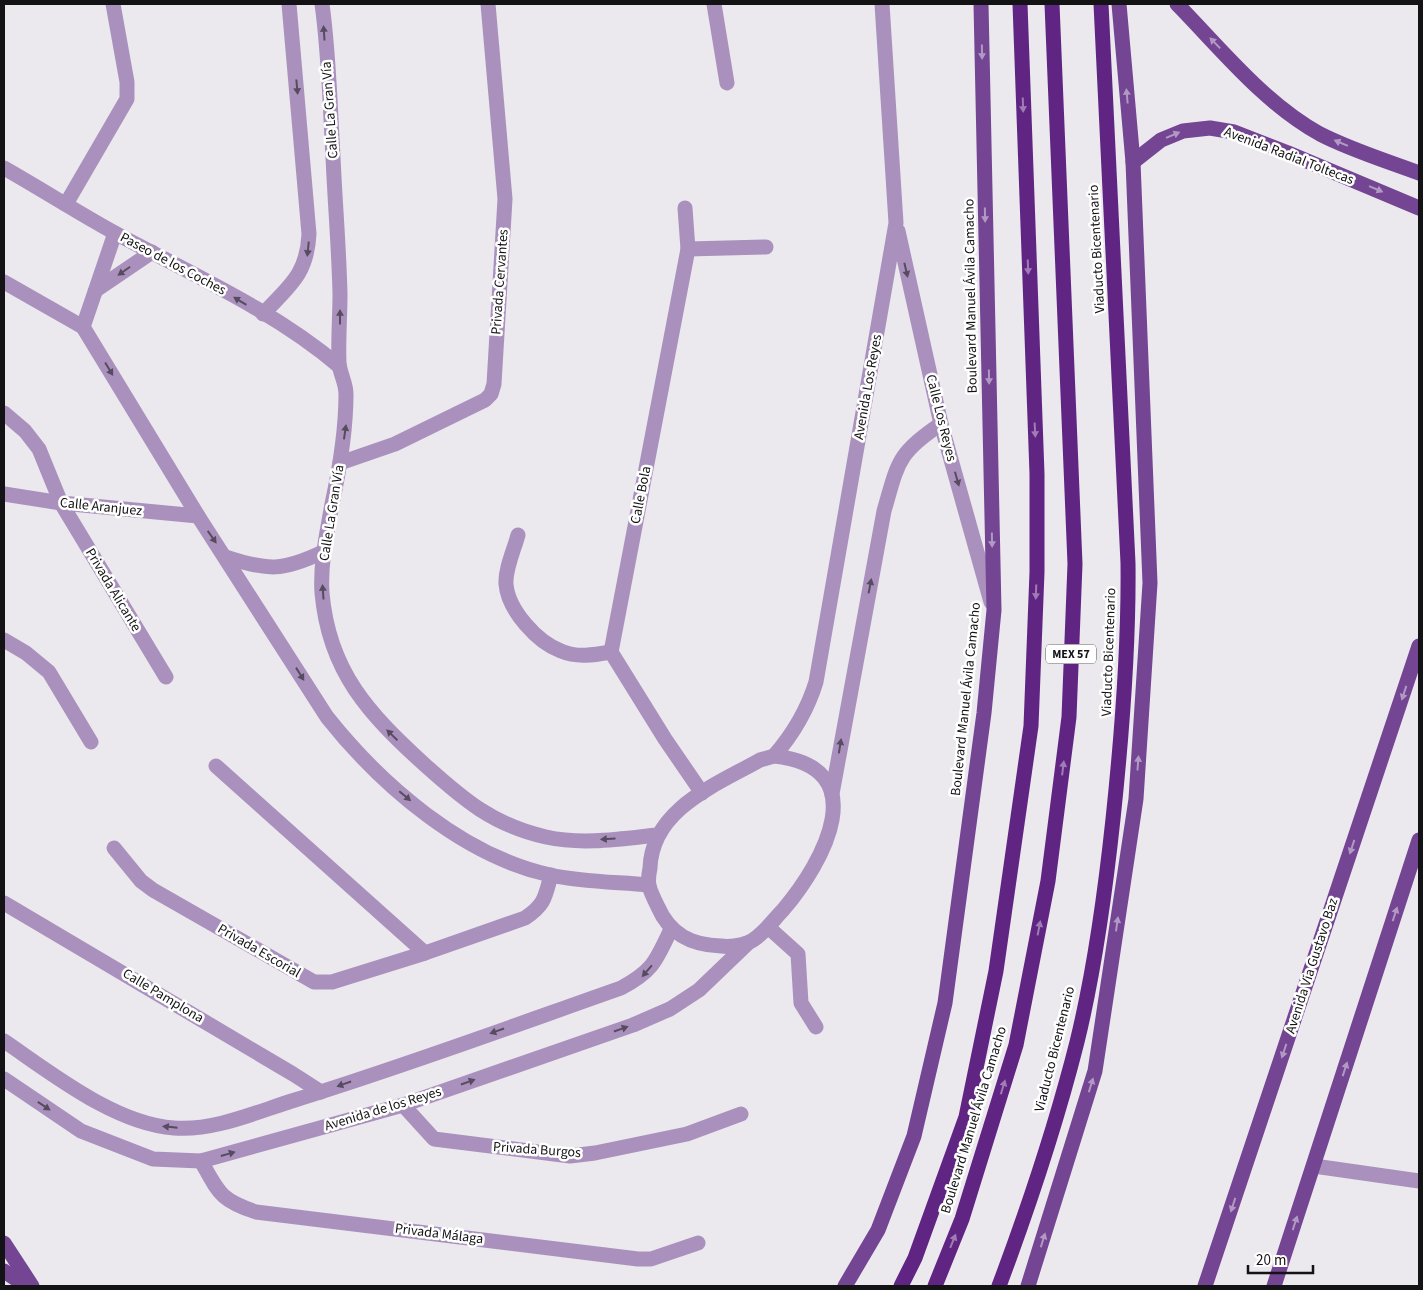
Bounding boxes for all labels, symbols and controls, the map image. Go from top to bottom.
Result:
one-way arrow [320,24,328,40]
one-way arrow [1209,37,1221,49]
one-way arrow [978,45,986,61]
street label: Calle La Gran Vía [317,61,343,159]
one-way arrow [294,79,302,95]
one-way arrow [1123,88,1131,104]
one-way arrow [1019,97,1027,113]
street label: Avenida Radial Toltecas [1221,122,1357,190]
one-way arrow [1166,131,1181,139]
one-way arrow [1334,138,1348,146]
street label: Viaducto Bicentenario [1084,184,1110,314]
one-way arrow [1369,186,1383,194]
street label: Boulevard Manuel Ávila Camacho [959,199,983,393]
one-way arrow [982,207,990,223]
street label: Paseo de los Coches [117,228,230,300]
street label: Privada Cervantes [486,228,514,335]
one-way arrow [304,241,312,257]
one-way arrow [1024,260,1032,276]
one-way arrow [903,263,911,279]
one-way arrow [117,266,131,276]
one-way arrow [234,296,247,305]
one-way arrow [336,309,344,325]
street label: Avenida Los Reyes [849,333,887,441]
one-way arrow [104,362,113,375]
one-way arrow [985,370,993,386]
street label: Calle Los Reyes [921,372,961,464]
one-way arrow [1031,422,1039,438]
one-way arrow [341,424,349,440]
street label: Calle La Gran Vía [315,463,349,563]
street label: Calle Bola [626,464,656,526]
one-way arrow [953,472,961,487]
street label: Calle Aranjuez [59,493,143,521]
one-way arrow [207,530,217,544]
one-way arrow [988,532,996,548]
street label: Privada Alicante [80,544,146,636]
one-way arrow [866,579,874,594]
one-way arrow [319,584,327,600]
one-way arrow [1032,584,1040,600]
street label: Viaducto Bicentenario [1097,587,1121,717]
street label: Boulevard Manuel Ávila Camacho [946,601,986,797]
road number: MEX 57 [1046,644,1096,664]
one-way arrow [295,667,305,680]
one-way arrow [1400,685,1407,700]
one-way arrow [386,729,398,741]
one-way arrow [836,737,844,753]
one-way arrow [1135,755,1143,771]
one-way arrow [1059,759,1067,775]
one-way arrow [399,790,412,801]
one-way arrow [600,836,616,844]
one-way arrow [1348,839,1355,854]
street label: Avenida Via Gustavo Baz [1281,896,1343,1036]
one-way arrow [1392,907,1400,922]
one-way arrow [1113,916,1121,932]
street label: Privada Escorial [214,919,305,983]
one-way arrow [1035,920,1043,936]
street label: Calle Pamplona [119,964,207,1028]
one-way arrow [641,964,653,976]
street label: Viaducto Bicentenario [1030,984,1080,1114]
street label: Boulevard Manuel Ávila Camacho [936,1024,1012,1216]
one-way arrow [614,1025,629,1032]
one-way arrow [490,1028,505,1035]
one-way arrow [1280,1043,1287,1058]
one-way arrow [1342,1061,1350,1076]
one-way arrow [1088,1077,1096,1092]
one-way arrow [461,1078,476,1086]
one-way arrow [1000,1079,1007,1094]
one-way arrow [336,1080,351,1088]
street label: Avenida de los Reyes [322,1082,444,1136]
one-way arrow [38,1101,51,1111]
one-way arrow [162,1123,178,1131]
street label: Privada Burgos [492,1137,582,1163]
one-way arrow [221,1149,236,1157]
one-way arrow [1228,1197,1236,1212]
one-way arrow [1292,1216,1299,1231]
street label: Privada Málaga [394,1219,484,1249]
one-way arrow [1039,1232,1047,1247]
one-way arrow [949,1233,957,1248]
scale bar [1248,1242,1313,1274]
text: 20 m [1256,1250,1286,1271]

